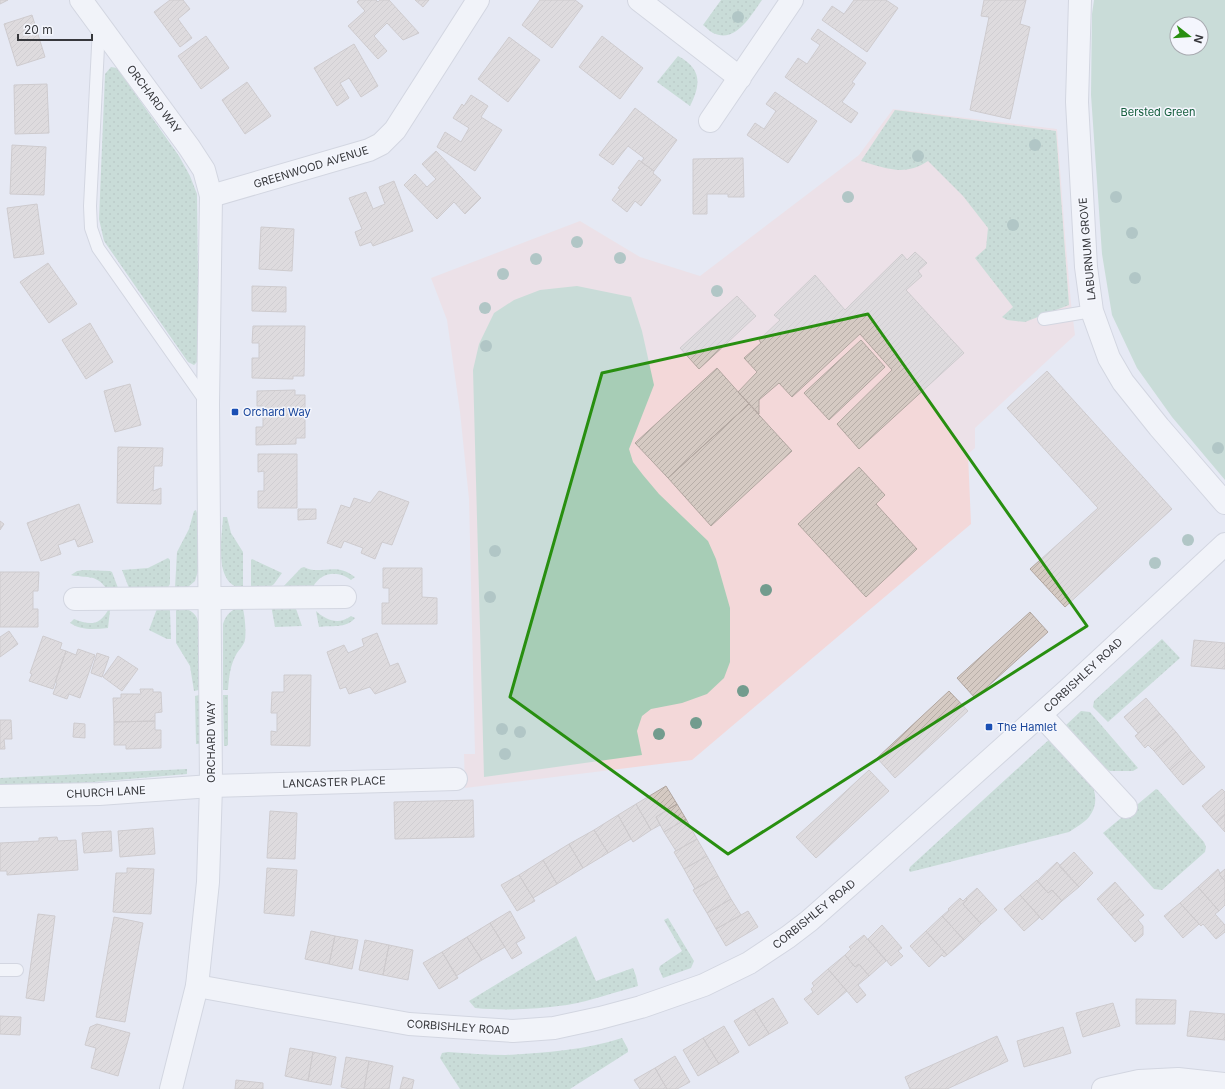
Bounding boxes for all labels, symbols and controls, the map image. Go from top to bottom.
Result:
scale bar [18,16,92,42]
north arrow [1169,16,1209,56]
text: 20 m [24,22,53,37]
text: N [1191,33,1206,45]
street label: ORCHARD WAY [124,62,185,136]
park label: Bersted Green [1121,105,1195,119]
street label: GREENWOOD AVENUE [252,143,370,191]
street label: LABURNUM GROVE [1076,197,1098,301]
place label: Orchard Way [243,405,311,419]
marker: Orchard Way [230,407,240,417]
street label: CORBISHLEY ROAD [1041,635,1125,715]
street label: ORCHARD WAY [204,701,218,783]
place label: The Hamlet [997,720,1057,734]
marker: The Hamlet [984,722,994,732]
street label: LANCASTER PLACE [282,773,386,791]
street label: CHURCH LANE [66,783,146,801]
street label: CORBISHLEY ROAD [770,876,858,952]
street label: CORBISHLEY ROAD [406,1016,510,1038]

